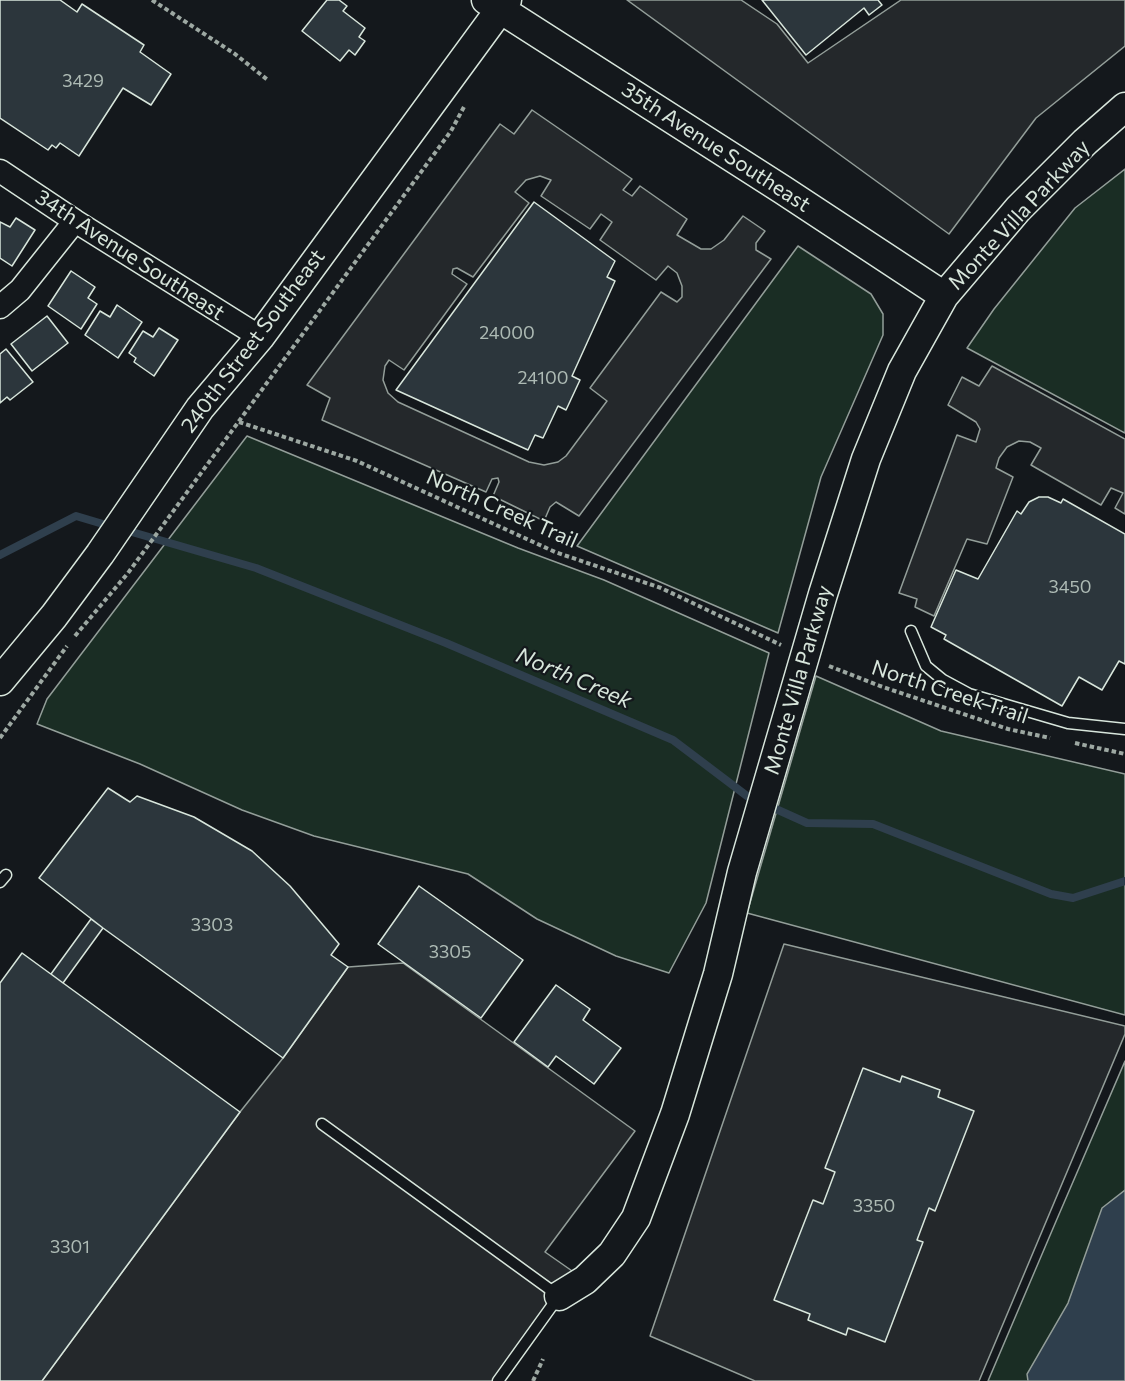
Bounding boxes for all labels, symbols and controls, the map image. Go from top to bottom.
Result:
house number: 3429 [62,70,104,92]
street label: 35th Avenue Southeast [617,76,815,218]
street label: Monte Villa Parkway [943,135,1095,295]
street label: 34th Avenue Southeast [31,184,229,326]
street label: 240th Street Southeast [176,244,330,438]
house number: 24000 [479,322,535,344]
house number: 24100 [517,367,569,389]
street label: North Creek Trail [422,464,582,554]
house number: 3450 [1048,576,1092,598]
street label: Monte Villa Parkway [759,582,837,778]
water label: North Creek [512,642,636,714]
street label: North Creek Trail [869,655,1031,729]
house number: 3303 [191,914,233,936]
house number: 3305 [429,941,471,963]
house number: 3350 [853,1195,895,1217]
house number: 3301 [50,1236,90,1258]

